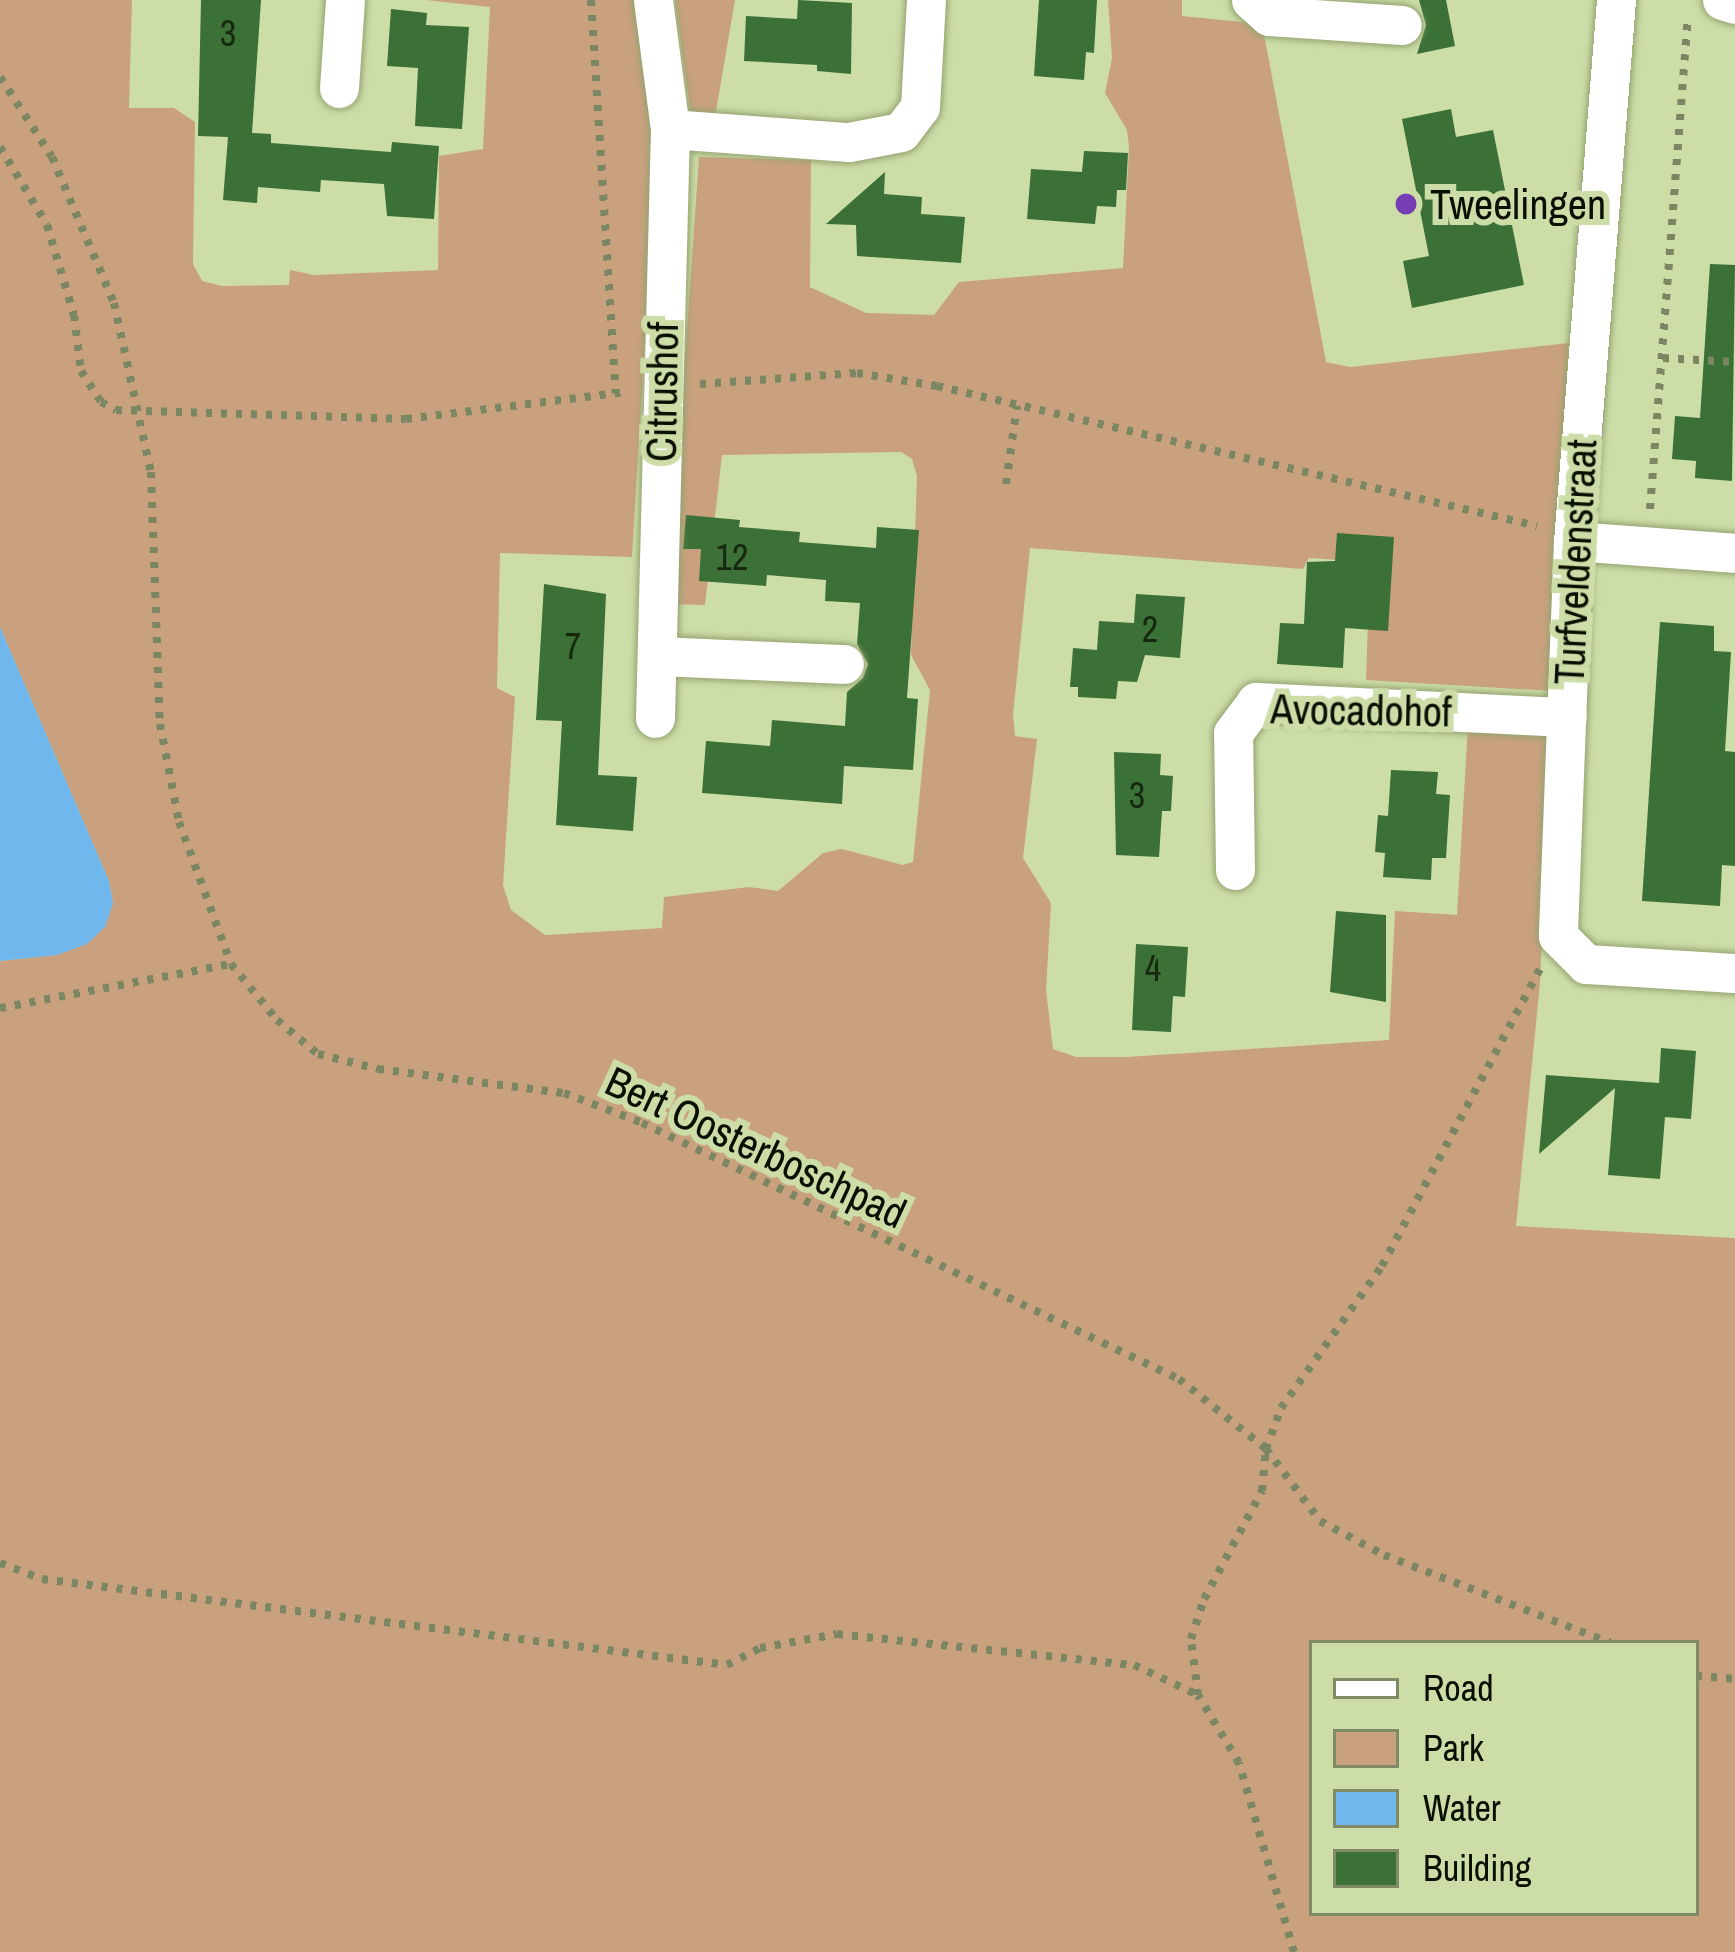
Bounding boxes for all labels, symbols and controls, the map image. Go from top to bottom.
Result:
house number: 3 [220,12,236,56]
place label: Tweelingen [1430,179,1606,229]
marker: Tweelingen [1393,191,1419,217]
street label: Citrushof [636,322,688,462]
street label: Turfveldenstraat [1543,438,1607,686]
house number: 12 [716,536,748,580]
house number: 2 [1142,608,1158,652]
house number: 7 [565,625,581,669]
street label: Avocadohof [1270,683,1452,737]
house number: 3 [1129,774,1145,818]
house number: 4 [1145,947,1161,991]
street label: Bert Oosterboschpad [598,1055,914,1239]
legend [1309,1640,1699,1916]
text: Road [1423,1664,1494,1712]
text: Park [1423,1724,1484,1772]
text: Water [1423,1784,1501,1832]
text: Building [1423,1844,1531,1892]

